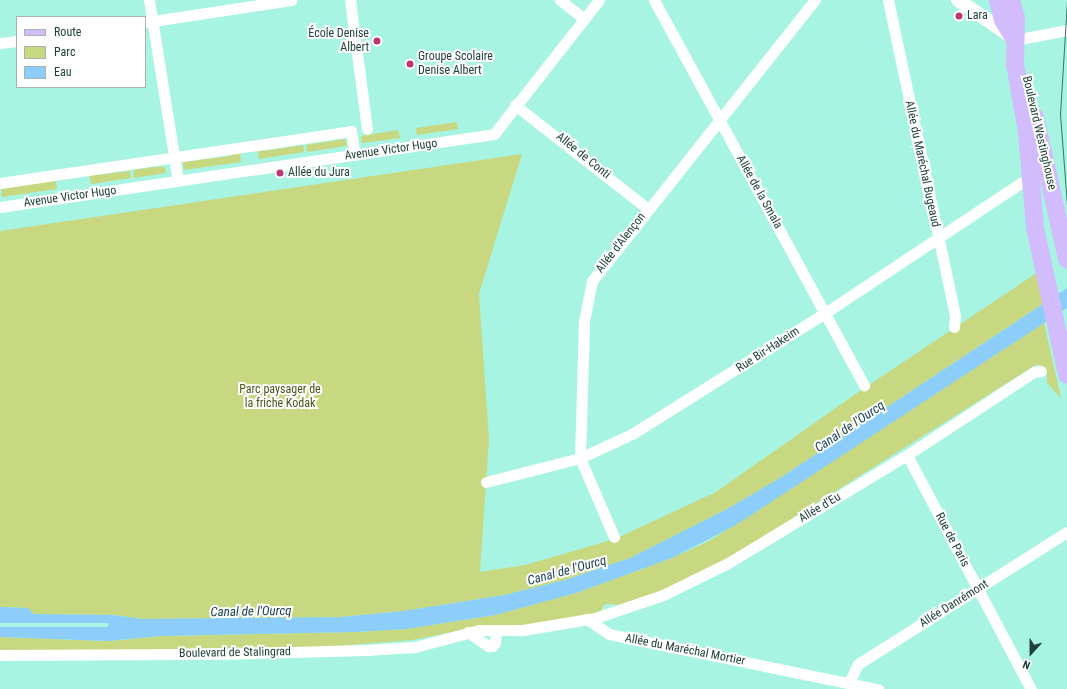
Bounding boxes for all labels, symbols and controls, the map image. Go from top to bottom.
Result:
place label: Lara [967,9,988,23]
marker: Lara [954,11,964,21]
legend [16,16,146,88]
text: Route [54,25,81,39]
place label: École Denise Albert [308,27,369,55]
marker: École Denise Albert [372,36,382,46]
text: Parc [54,45,75,59]
place label: Groupe Scolaire Denise Albert [418,50,493,78]
marker: Groupe Scolaire Denise Albert [405,59,415,69]
text: Eau [54,65,72,79]
street label: Boulevard Westinghouse [1019,75,1059,191]
street label: Allée du Maréchal Bugeaud [902,99,942,229]
street label: Allée de Conti [553,130,613,182]
street label: Avenue Victor Hugo [344,136,438,164]
street label: Allée de la Smala [733,153,785,231]
place label: Allée du Jura [288,166,350,180]
marker: Allée du Jura [275,168,285,178]
street label: Avenue Victor Hugo [23,183,117,211]
street label: Allée d'Alençon [593,210,649,276]
street label: Rue Bir-Hakeim [734,324,802,376]
park label: Parc paysager de la friche Kodak [239,383,321,411]
water label: Canal de l'Ourcq [812,398,888,456]
street label: Allée d'Eu [797,490,843,526]
street label: Rue de Paris [932,511,972,569]
water label: Canal de l'Ourcq [526,553,608,589]
street label: Allée Danrémont [917,577,991,631]
water label: Canal de l'Ourcq [210,603,292,621]
street label: Allée du Maréchal Mortier [624,631,746,669]
north arrow [1011,633,1051,673]
street label: Boulevard de Stalingrad [179,645,291,661]
text: N [1021,657,1032,672]

